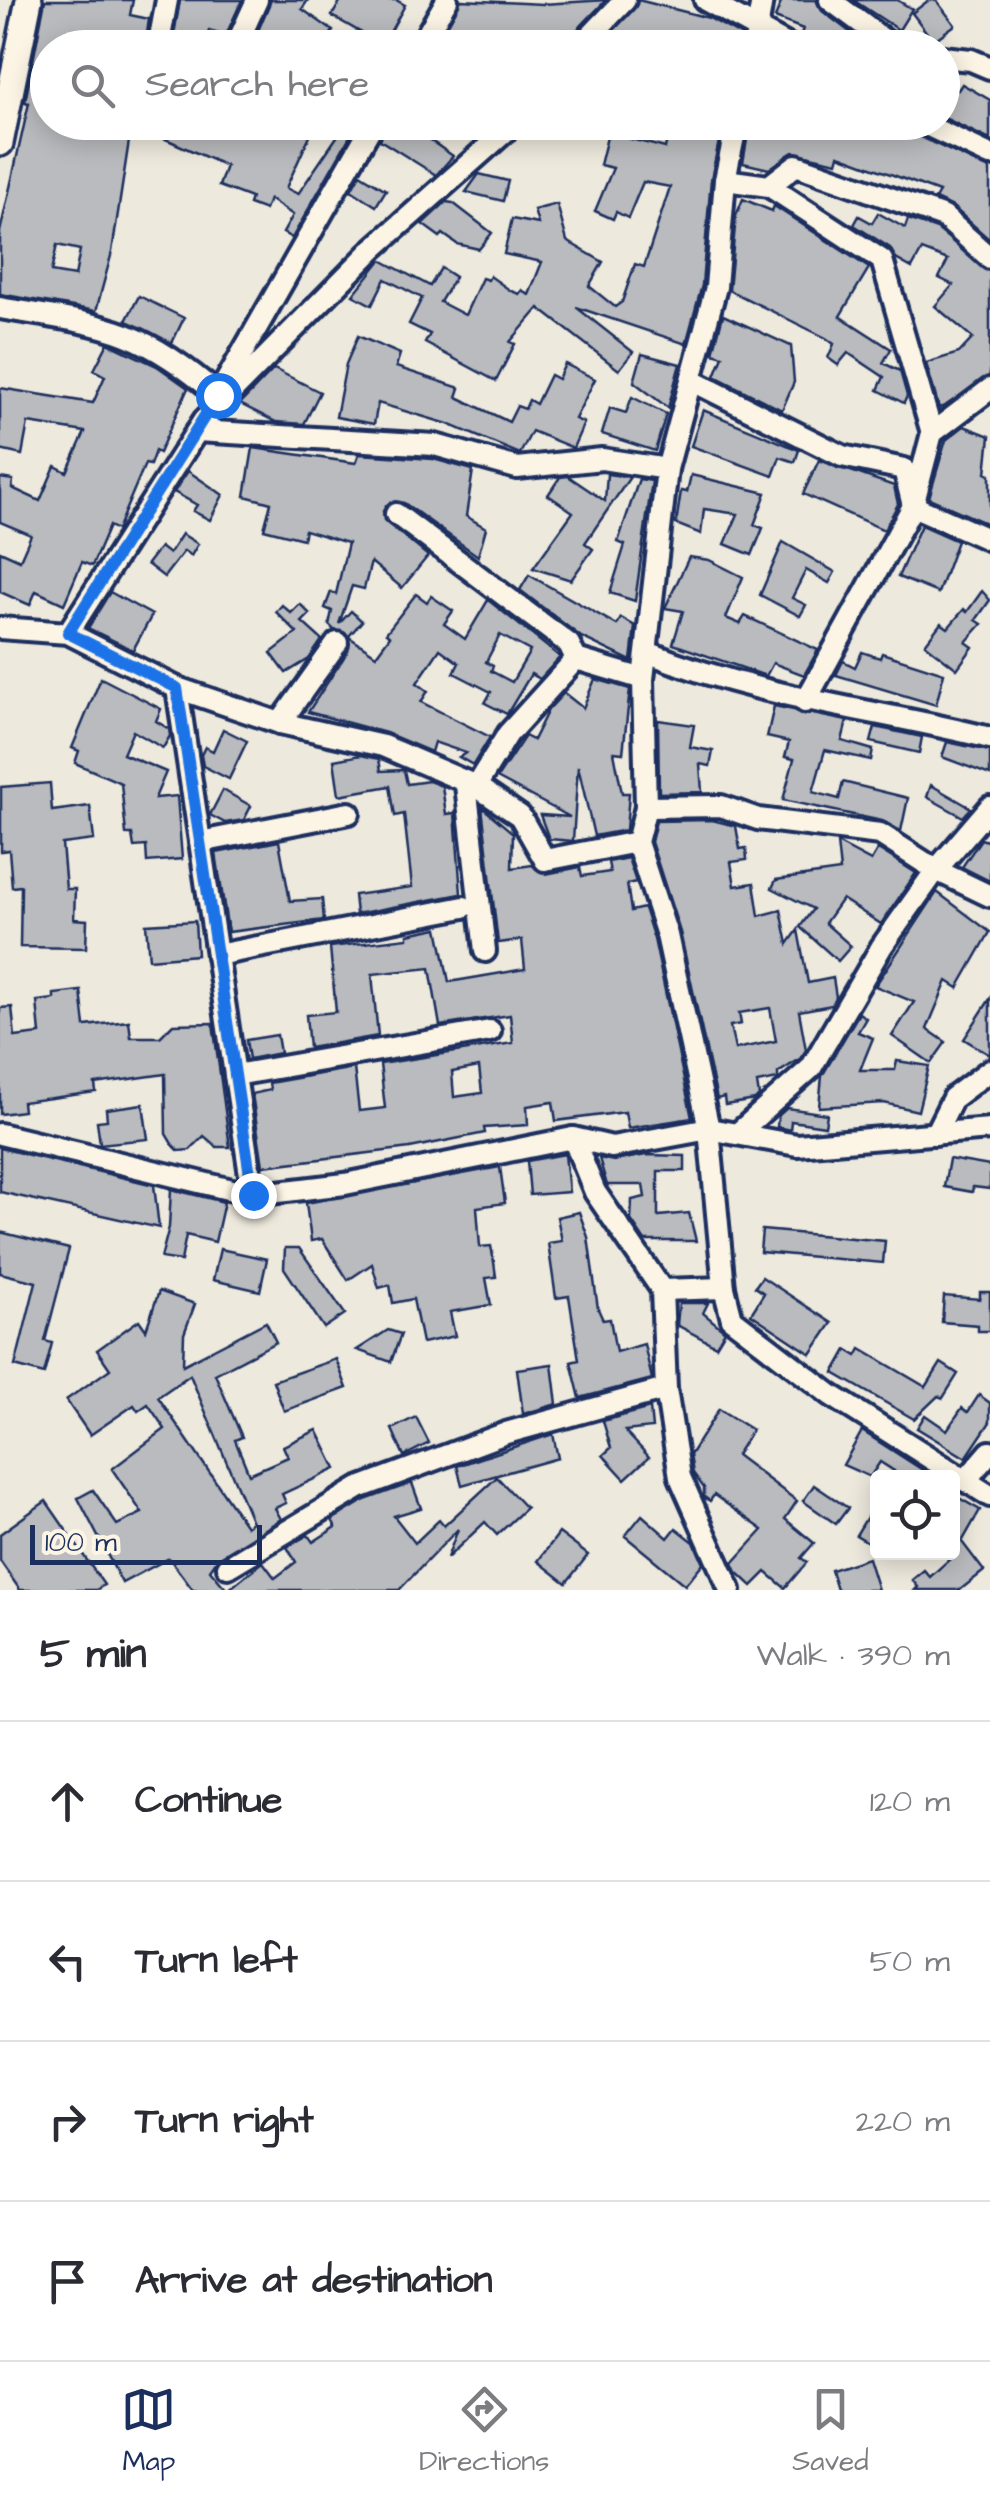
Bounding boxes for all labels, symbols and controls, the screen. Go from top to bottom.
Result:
search box [30,30,960,140]
icon: search [65,58,120,113]
text: Search here [145,59,369,111]
route start [196,373,242,419]
route end [231,1173,277,1219]
map controls [870,1470,960,1560]
button: locate [870,1470,960,1560]
scale bar [30,1520,262,1564]
text: 100 m [45,1523,117,1562]
text: 5 min [40,1626,147,1684]
text: Walk · 390 m [756,1633,950,1678]
icon: ahead [40,1774,95,1829]
text: Continue [135,1775,282,1827]
text: 120 m [870,1779,950,1824]
icon: left [40,1934,95,1989]
text: Turn left [135,1935,298,1987]
text: 50 m [869,1939,950,1984]
icon: right [40,2094,95,2149]
text: Turn right [135,2095,314,2147]
text: 220 m [855,2099,950,2144]
icon: arrive [40,2254,95,2309]
text: Arrive at destination [135,2255,492,2307]
tab: Map [121,2382,176,2481]
tab: Directions [419,2382,549,2481]
tab: Saved [792,2382,869,2481]

